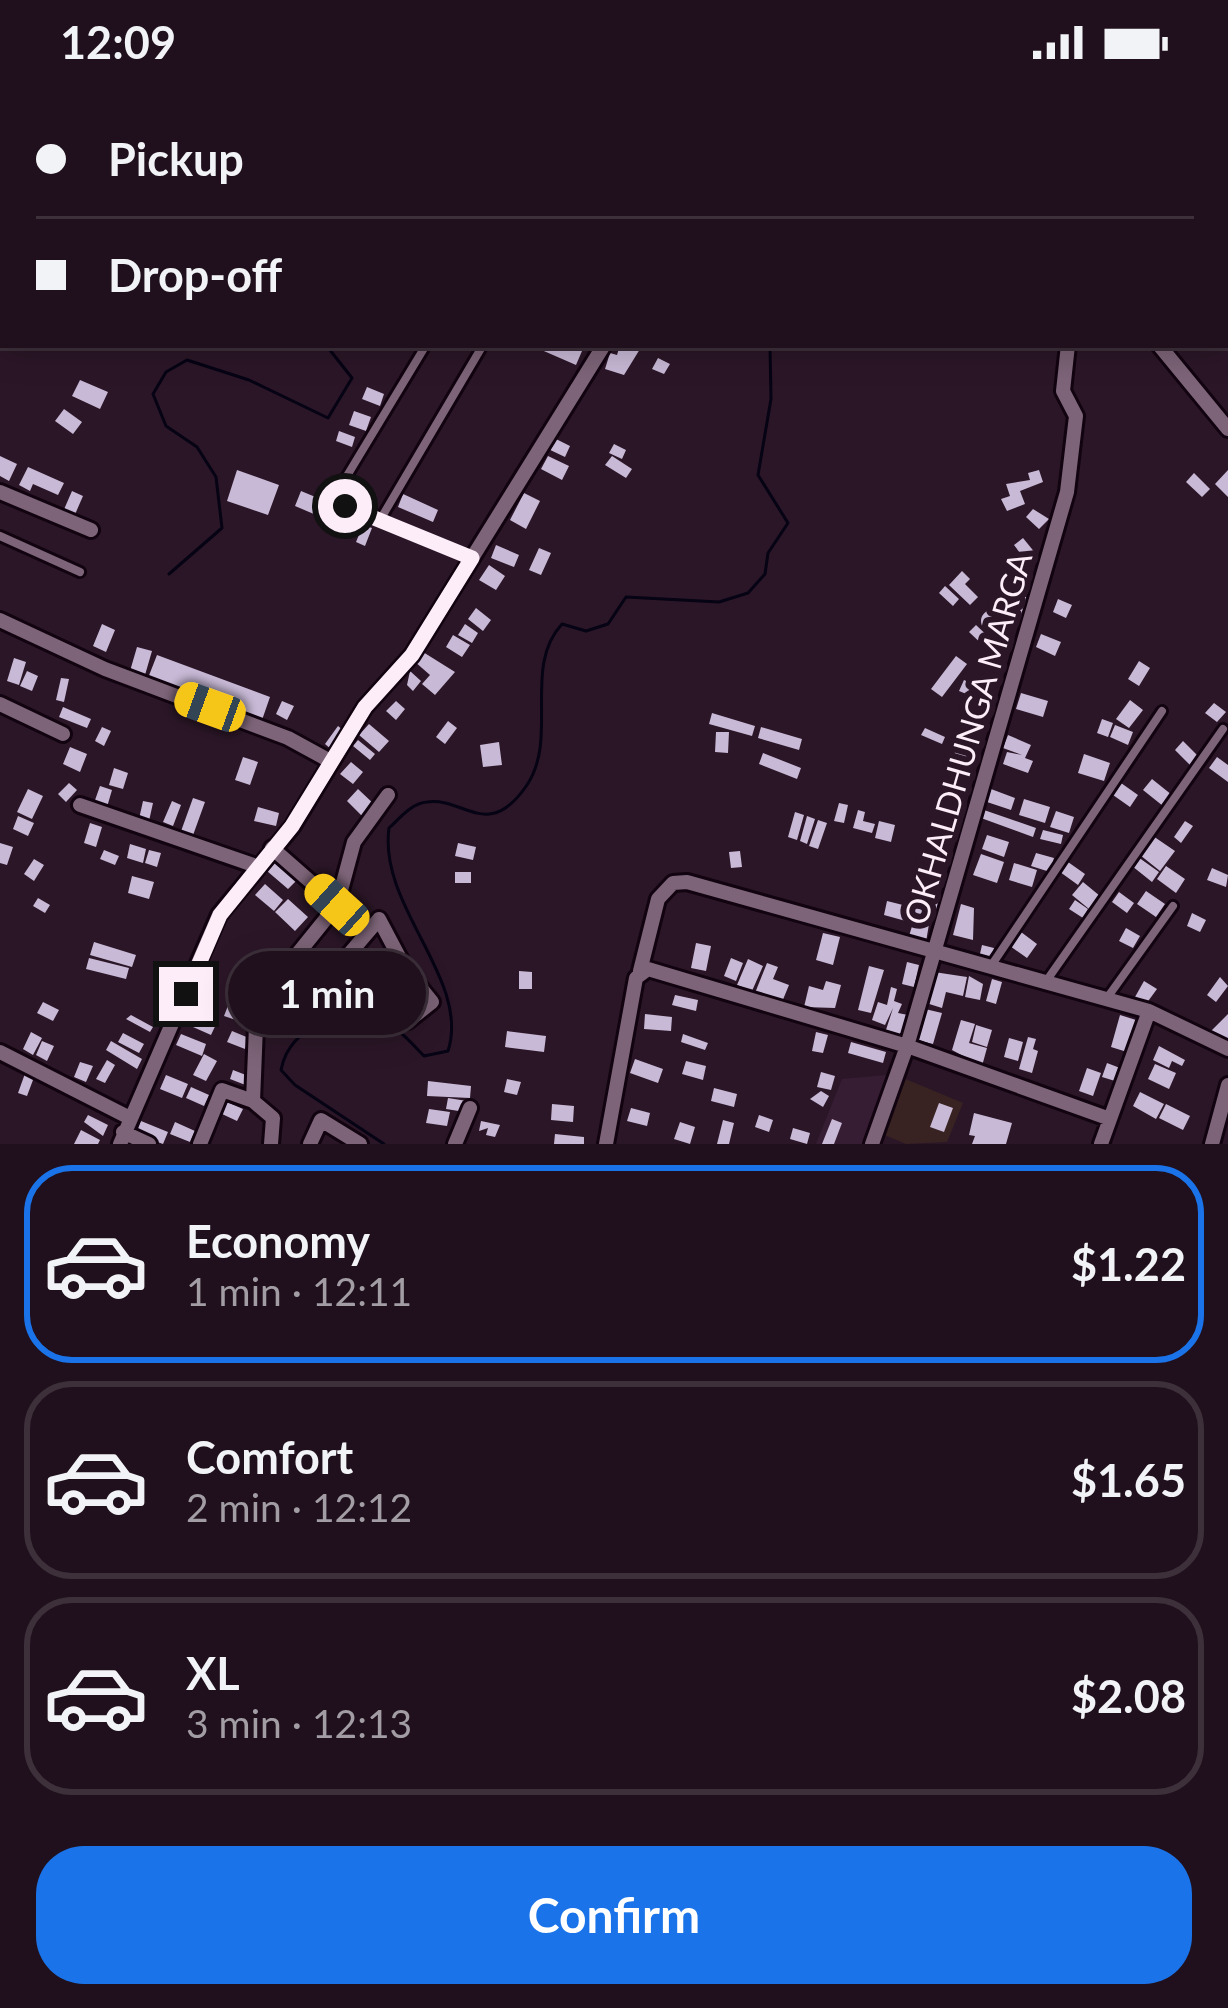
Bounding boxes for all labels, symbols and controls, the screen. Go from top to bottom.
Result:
text: 12:09 [60,15,176,69]
text: Pickup [108,132,244,186]
text: Drop-off [108,248,282,302]
route start [318,479,372,533]
street label: OKHALDHUNGA MARGA [895,546,1040,929]
car [170,678,250,736]
car [298,868,376,942]
callout: 1 min [228,952,426,1036]
route end [159,967,213,1021]
text: 1 min [279,970,375,1016]
icon: car [42,1210,150,1318]
text: Economy [186,1214,370,1268]
text: $1.22 [1071,1237,1186,1291]
text: 1 min · 12:11 [186,1268,412,1314]
icon: car [42,1426,150,1534]
text: Comfort [186,1430,353,1484]
text: $1.65 [1071,1453,1186,1507]
text: 2 min · 12:12 [186,1484,412,1530]
icon: car [42,1642,150,1750]
text: XL [186,1646,240,1700]
text: $2.08 [1071,1669,1186,1723]
text: 3 min · 12:13 [186,1700,412,1746]
button: Confirm [36,1846,1192,1984]

